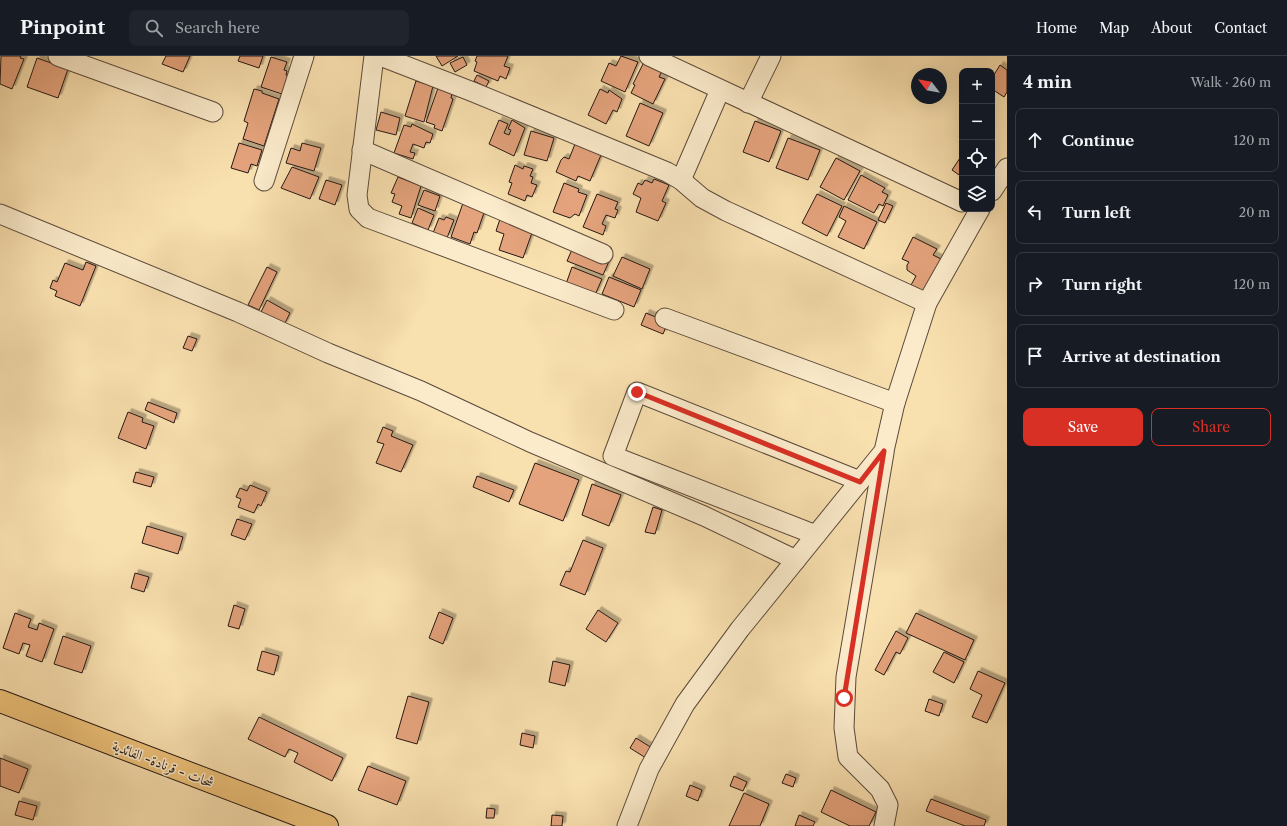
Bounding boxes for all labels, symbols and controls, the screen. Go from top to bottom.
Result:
search box [129,10,409,46]
text: Pinpoint [20,16,105,39]
icon: search [143,17,165,39]
text: Search here [175,18,260,37]
text: Home [1036,19,1077,37]
text: Map [1099,19,1129,37]
text: About [1151,19,1192,37]
text: Contact [1214,19,1267,37]
north arrow [911,68,947,104]
map controls [959,68,995,212]
button: + [959,68,995,104]
text: 4 min [1023,72,1072,92]
text: Walk · 260 m [1190,74,1271,90]
button: − [959,104,995,140]
icon: ahead [1024,129,1046,151]
text: Continue [1062,131,1134,150]
text: 120 m [1233,132,1270,148]
button: locate [959,140,995,176]
button: layers [959,176,995,212]
icon: left [1024,201,1046,223]
text: Turn left [1062,203,1131,222]
text: 20 m [1239,204,1270,220]
icon: right [1024,273,1046,295]
text: Turn right [1062,275,1142,294]
text: 120 m [1233,276,1270,292]
icon: arrive [1024,345,1046,367]
text: Arrive at destination [1062,347,1221,366]
route end [628,383,646,401]
button: Save [1023,408,1143,446]
button: Share [1151,408,1271,446]
route start [835,689,853,707]
street label: شحات - قرنادة- الفائدية [110,736,216,792]

